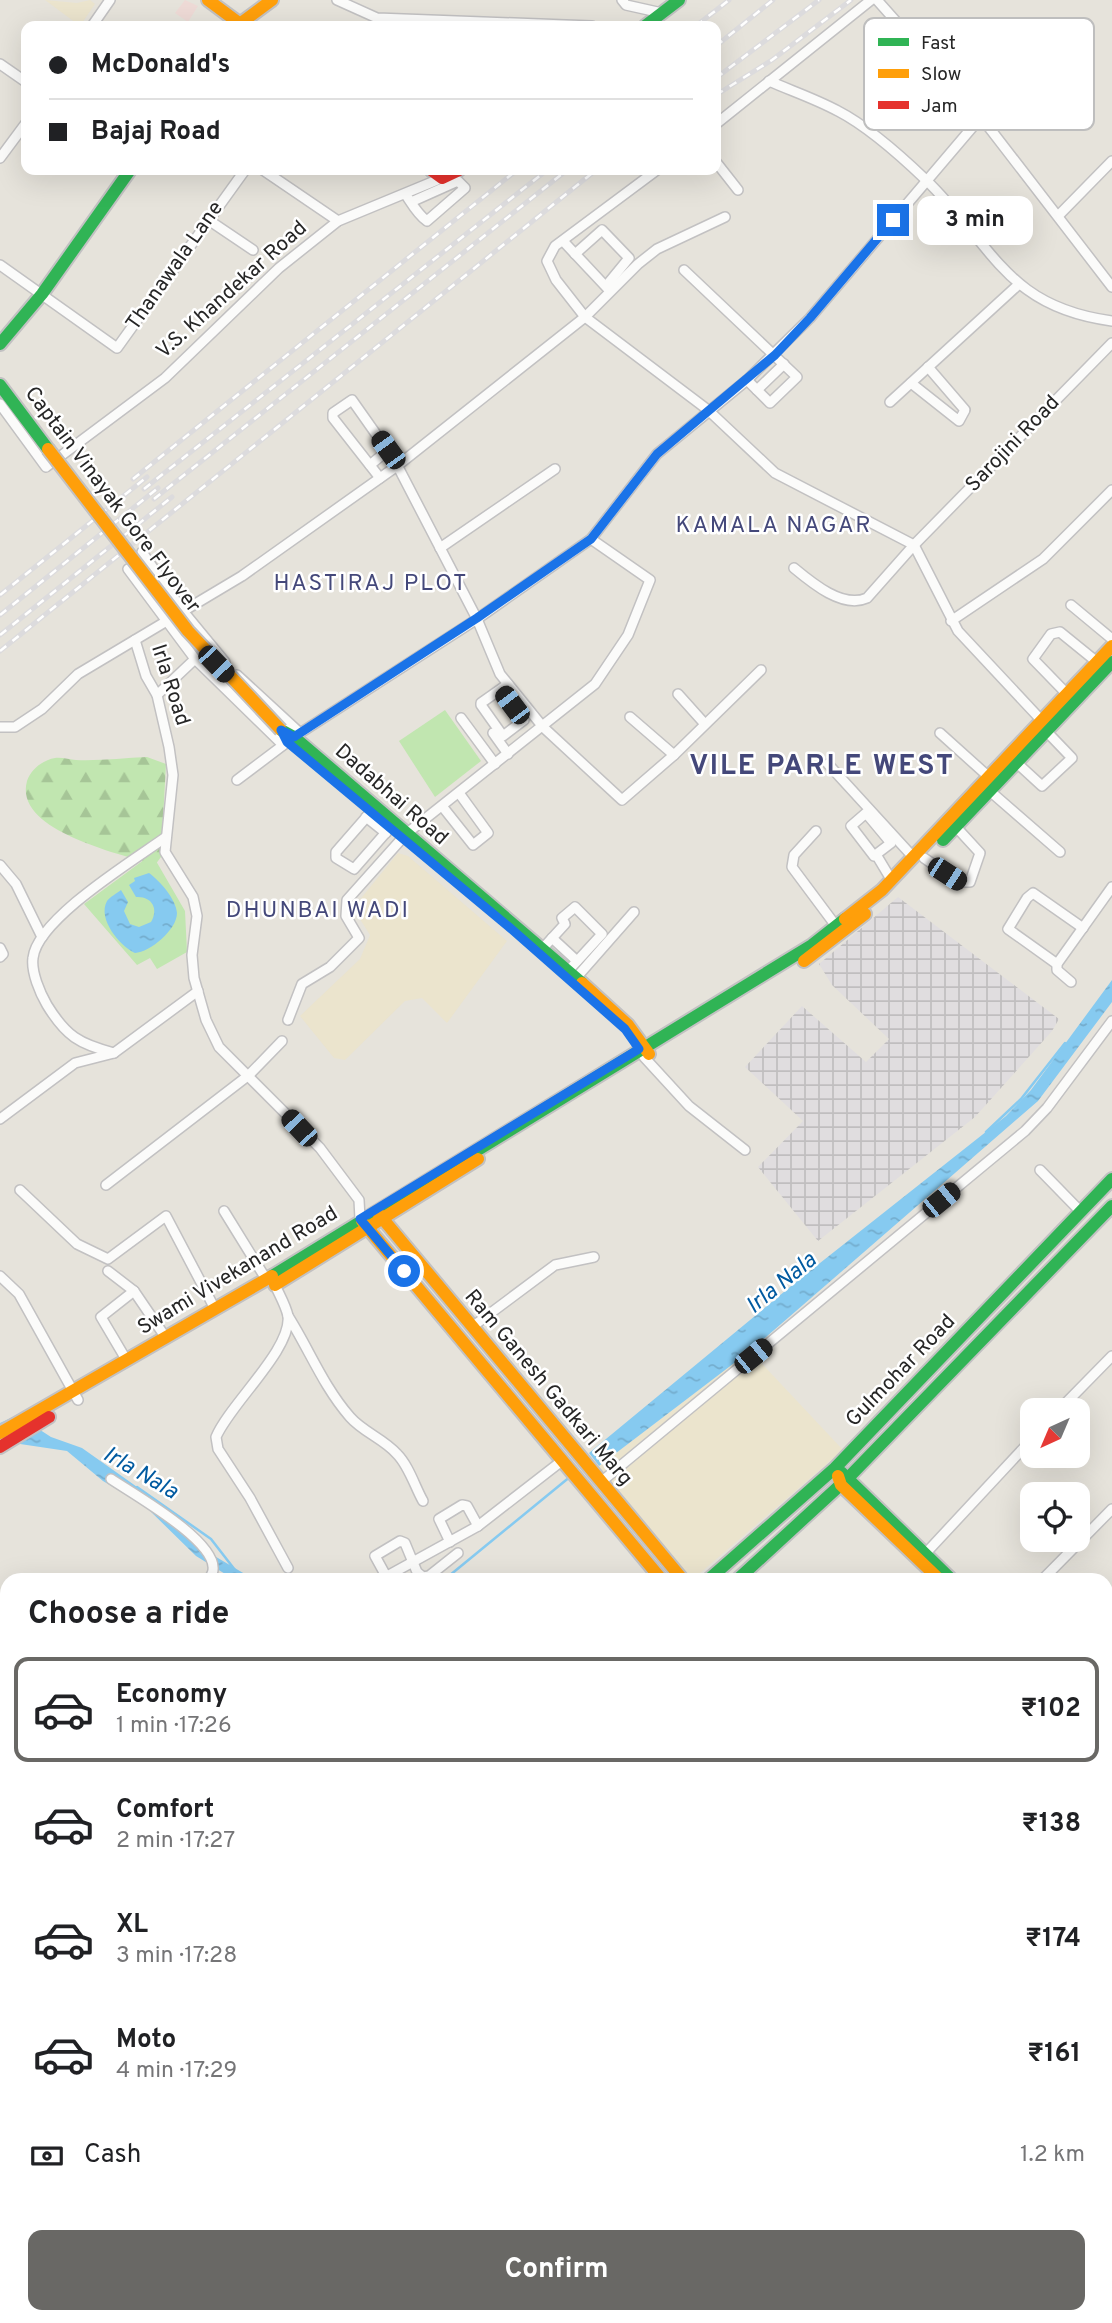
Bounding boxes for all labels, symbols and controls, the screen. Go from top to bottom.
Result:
legend [864,18,1094,130]
text: Fast [921,32,956,56]
text: McDonald's [91,49,230,82]
text: Slow [921,63,961,87]
text: Jam [921,95,958,119]
text: Bajaj Road [91,116,221,149]
street label: Thanawala Lane [120,196,230,336]
callout: 3 min [917,196,1033,244]
route end [877,204,909,236]
text: 3 min [945,206,1005,235]
street label: V.S. Khandekar Road [151,215,313,365]
street label: Captain Vinayak Gore Flyover [18,381,206,619]
street label: Sarojini Road [960,390,1066,498]
car [368,427,409,473]
district label: KAMALA NAGAR [675,512,873,541]
district label: HASTIRAJ PLOT [274,570,468,599]
street label: Irla Road [144,641,196,729]
car [194,642,239,686]
car [491,682,534,728]
street label: Dadabhai Road [329,738,453,852]
district label: VILE PARLE WEST [689,749,955,785]
car [924,854,971,894]
district label: DHUNBAI WADI [226,897,410,926]
car [277,1105,322,1151]
car [919,1179,964,1221]
street label: Swami Vivekanand Road [133,1200,343,1342]
water label: Irla Nala [741,1247,823,1321]
route start [388,1255,420,1287]
street label: Ram Ganesh Gadkari Marg [458,1284,638,1492]
street label: Gulmohar Road [840,1309,962,1433]
car [731,1335,776,1377]
north arrow [1020,1398,1090,1468]
map controls [1020,1398,1090,1552]
water label: Irla Nala [97,1441,183,1507]
button: locate [1020,1482,1090,1552]
text: Choose a ride [28,1595,229,1635]
icon: car [32,1678,95,1741]
text: Economy [116,1679,227,1712]
text: ₹102 [1021,1693,1081,1726]
text: 1 min · 17:26 [116,1712,232,1741]
icon: car [32,1793,95,1856]
text: Comfort [116,1794,214,1827]
text: ₹138 [1022,1808,1081,1841]
text: 2 min · 17:27 [116,1827,235,1856]
icon: car [32,1908,95,1971]
text: XL [116,1909,148,1942]
text: ₹174 [1025,1923,1081,1956]
text: 3 min · 17:28 [116,1942,237,1971]
icon: car [32,2023,95,2086]
text: Moto [116,2024,176,2057]
text: ₹161 [1027,2038,1081,2071]
text: 4 min · 17:29 [116,2057,237,2086]
icon: cash [28,2137,66,2175]
text: Cash [84,2139,141,2172]
text: 1.2 km [1020,2141,1085,2170]
button: Confirm [28,2230,1085,2310]

